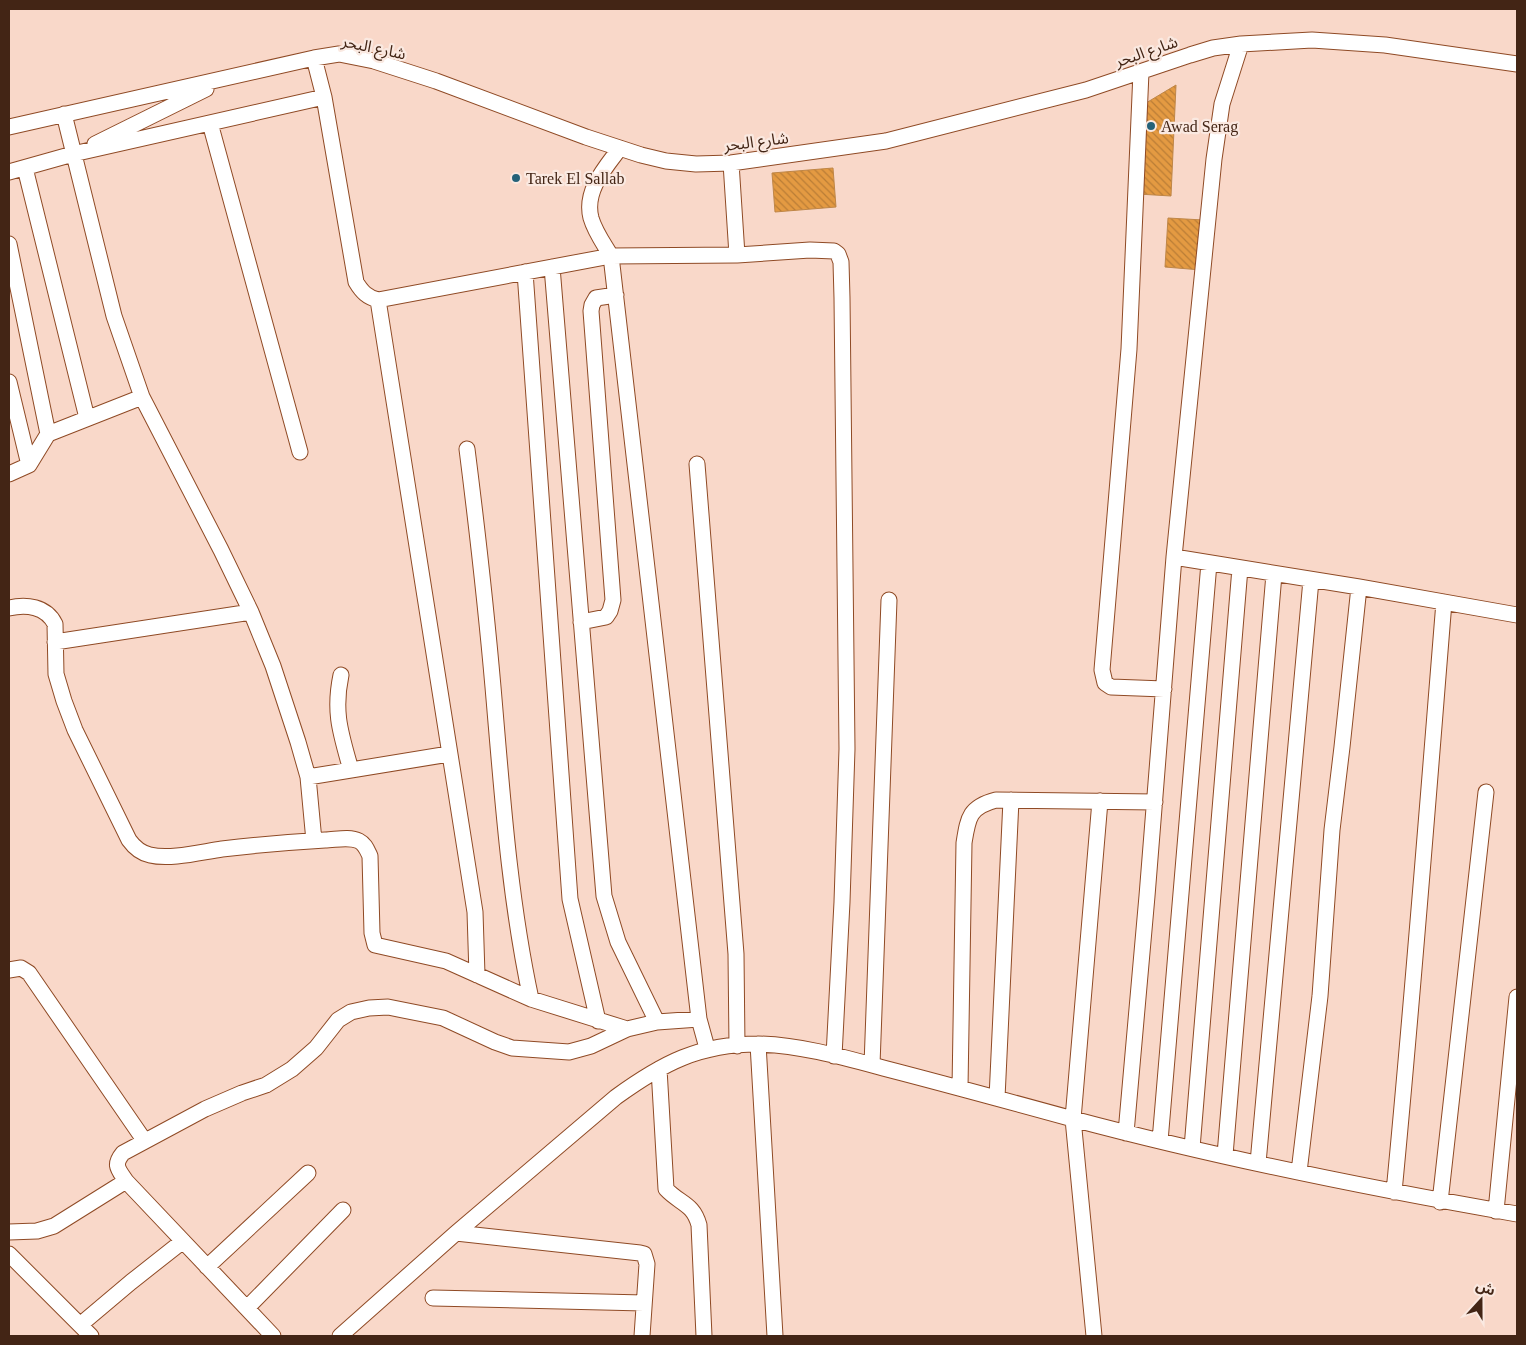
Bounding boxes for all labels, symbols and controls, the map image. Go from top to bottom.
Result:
street label: شارع البحر [338,32,408,66]
street label: شارع البحر [1112,33,1181,74]
place label: Awad Serag [1161,118,1238,136]
marker: Awad Serag [1145,120,1157,132]
street label: شارع البحر [722,129,790,158]
place label: Tarek El Sallab [526,170,624,187]
marker: Tarek El Sallab [510,172,522,184]
north arrow [1456,1275,1506,1325]
text: ش [1474,1278,1497,1299]

